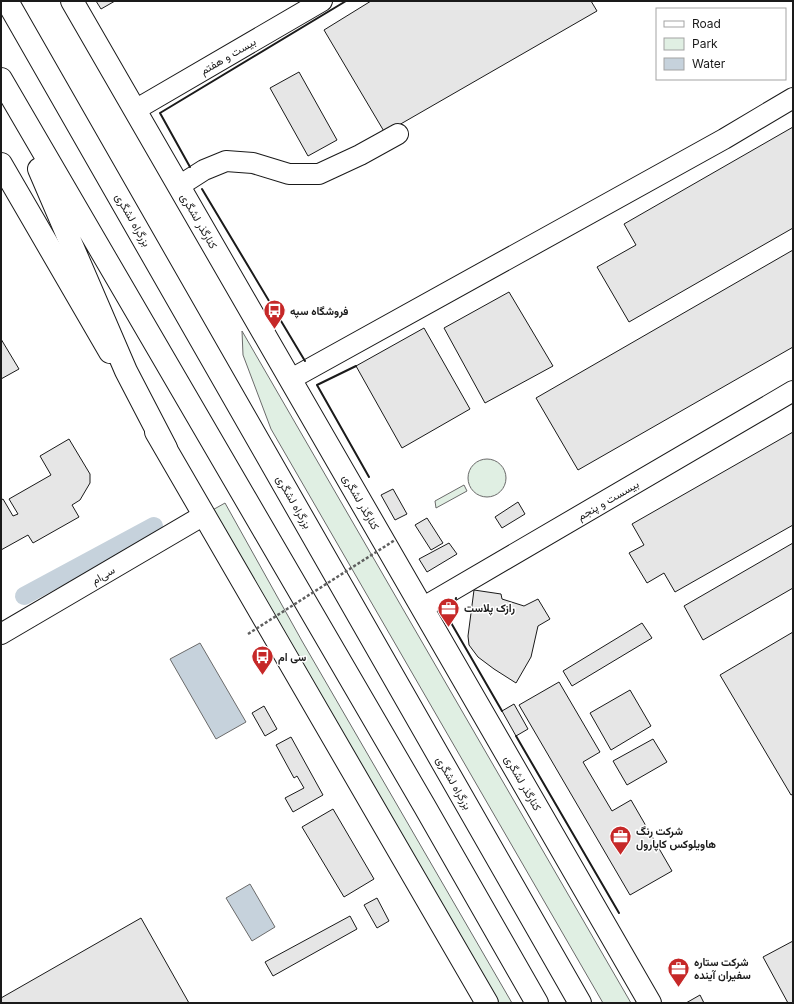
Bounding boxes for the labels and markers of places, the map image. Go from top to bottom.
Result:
bus stop icon: فروشگاه سپه [262,298,288,331]
place label: فروشگاه سپه [290,304,348,319]
office icon: رازک پلاست [436,595,462,628]
place label: رازک پلاست [464,601,515,616]
bus stop icon: سی ام [250,644,276,677]
place label: سی ام [278,650,306,665]
office icon: شرکت رنگ هاویلوکس کاپارول [608,824,634,857]
place label: شرکت رنگ هاویلوکس کاپارول [636,824,716,852]
office icon: شرکت ستاره سفیران آینده [665,955,691,988]
place label: شرکت ستاره سفیران آینده [694,955,751,982]

